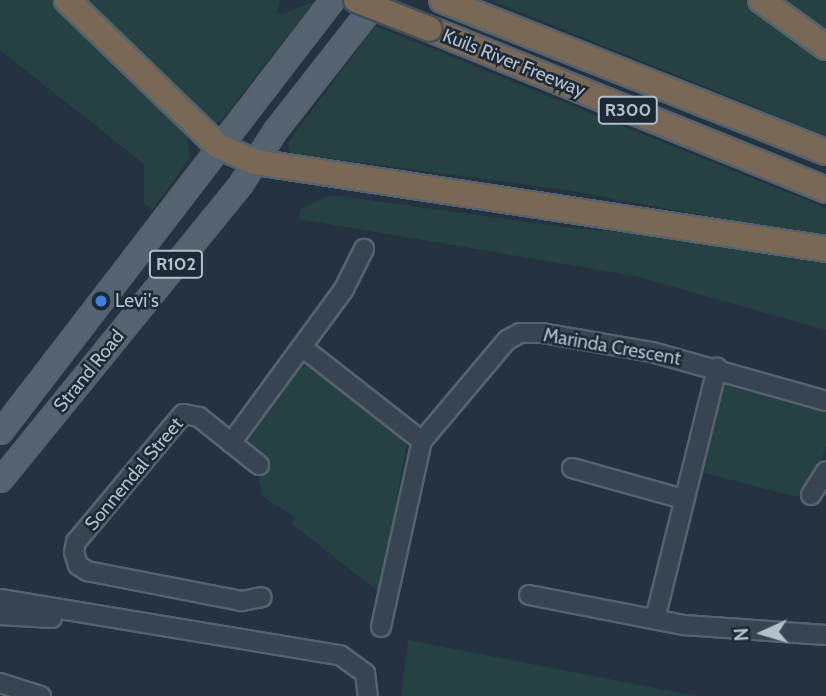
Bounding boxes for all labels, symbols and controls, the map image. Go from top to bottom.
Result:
street label: Kuils River Freeway [439,24,589,102]
road number: R300 [596,96,660,124]
road number: R102 [148,250,204,278]
place label: Levi's [115,290,159,312]
marker: Levi's [93,293,109,309]
street label: Marinda Crescent [542,324,682,370]
street label: Strand Road [49,325,129,417]
street label: Sonnendal Street [80,413,188,535]
north arrow [728,598,798,668]
text: N [730,627,753,642]

